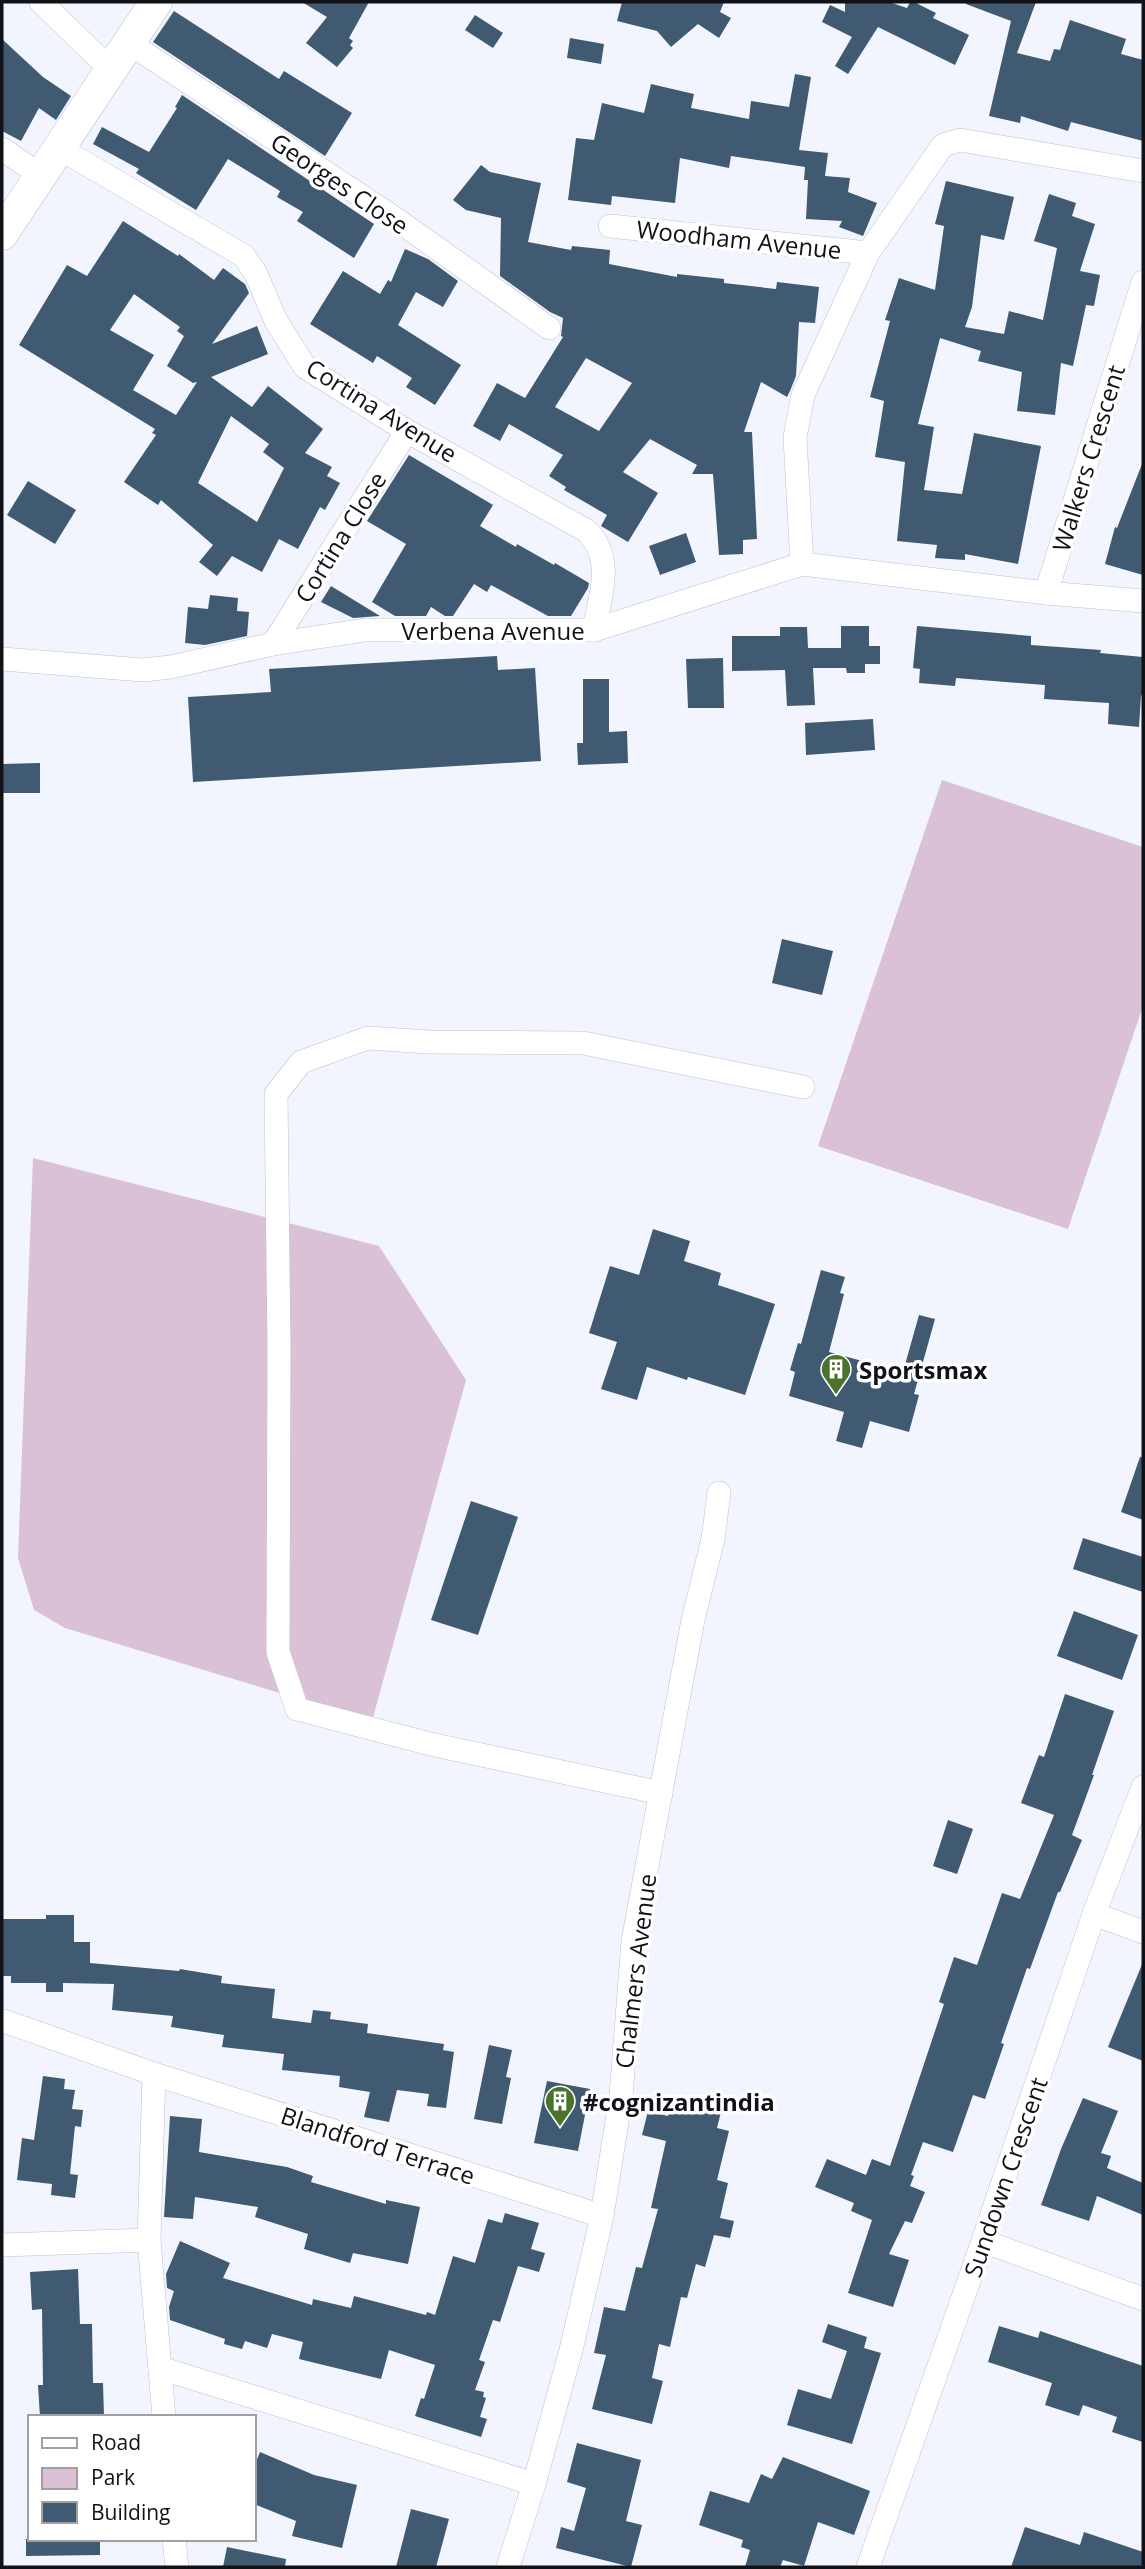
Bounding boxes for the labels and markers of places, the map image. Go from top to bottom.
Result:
building icon: Sportsmax [819,1352,853,1396]
place label: Sportsmax [859,1353,988,1386]
building icon: #cognizantindia [543,2084,577,2128]
place label: #cognizantindia [583,2085,775,2118]

